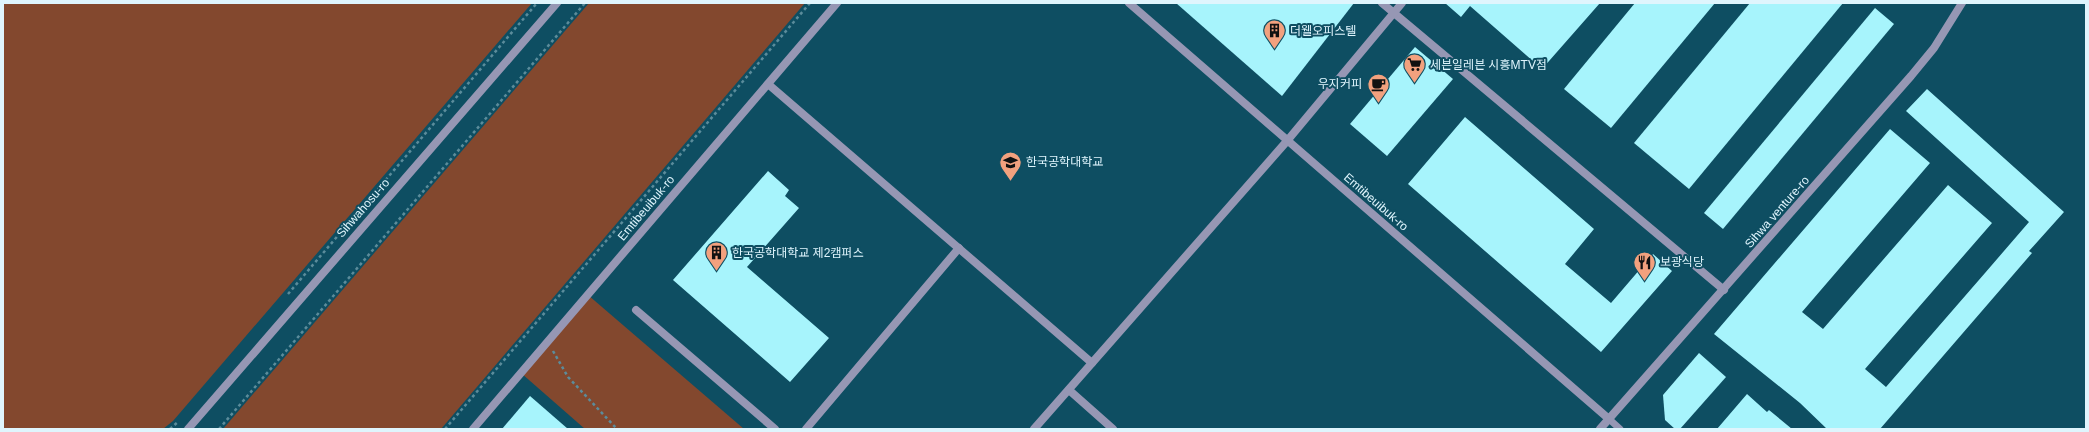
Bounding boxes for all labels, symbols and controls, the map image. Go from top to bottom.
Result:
building icon: 더웰오피스텔 [1261,18,1287,51]
place label: 더웰오피스텔 [1290,24,1356,38]
supermarket icon: 세븐일레븐 시흥MTV점 [1402,52,1428,85]
place label: 세븐일레븐 시흥MTV점 [1430,58,1547,72]
cafe icon: 우지커피 [1365,71,1391,104]
place label: 우지커피 [1318,77,1362,91]
school or university icon: 한국공학대학교 [997,149,1023,182]
place label: 한국공학대학교 [1026,155,1103,169]
street label: Emtibeuibuk-ro [1341,170,1411,234]
street label: Emtibeuibuk-ro [615,172,678,243]
street label: Sihwa venture-ro [1742,173,1812,251]
street label: Sihwahosu-ro [334,175,393,240]
building icon: 한국공학대학교 제2캠퍼스 [704,240,730,273]
place label: 한국공학대학교 제2캠퍼스 [732,246,863,260]
restaurant icon: 보광식당 [1632,249,1658,282]
place label: 보광식당 [1660,255,1704,269]

